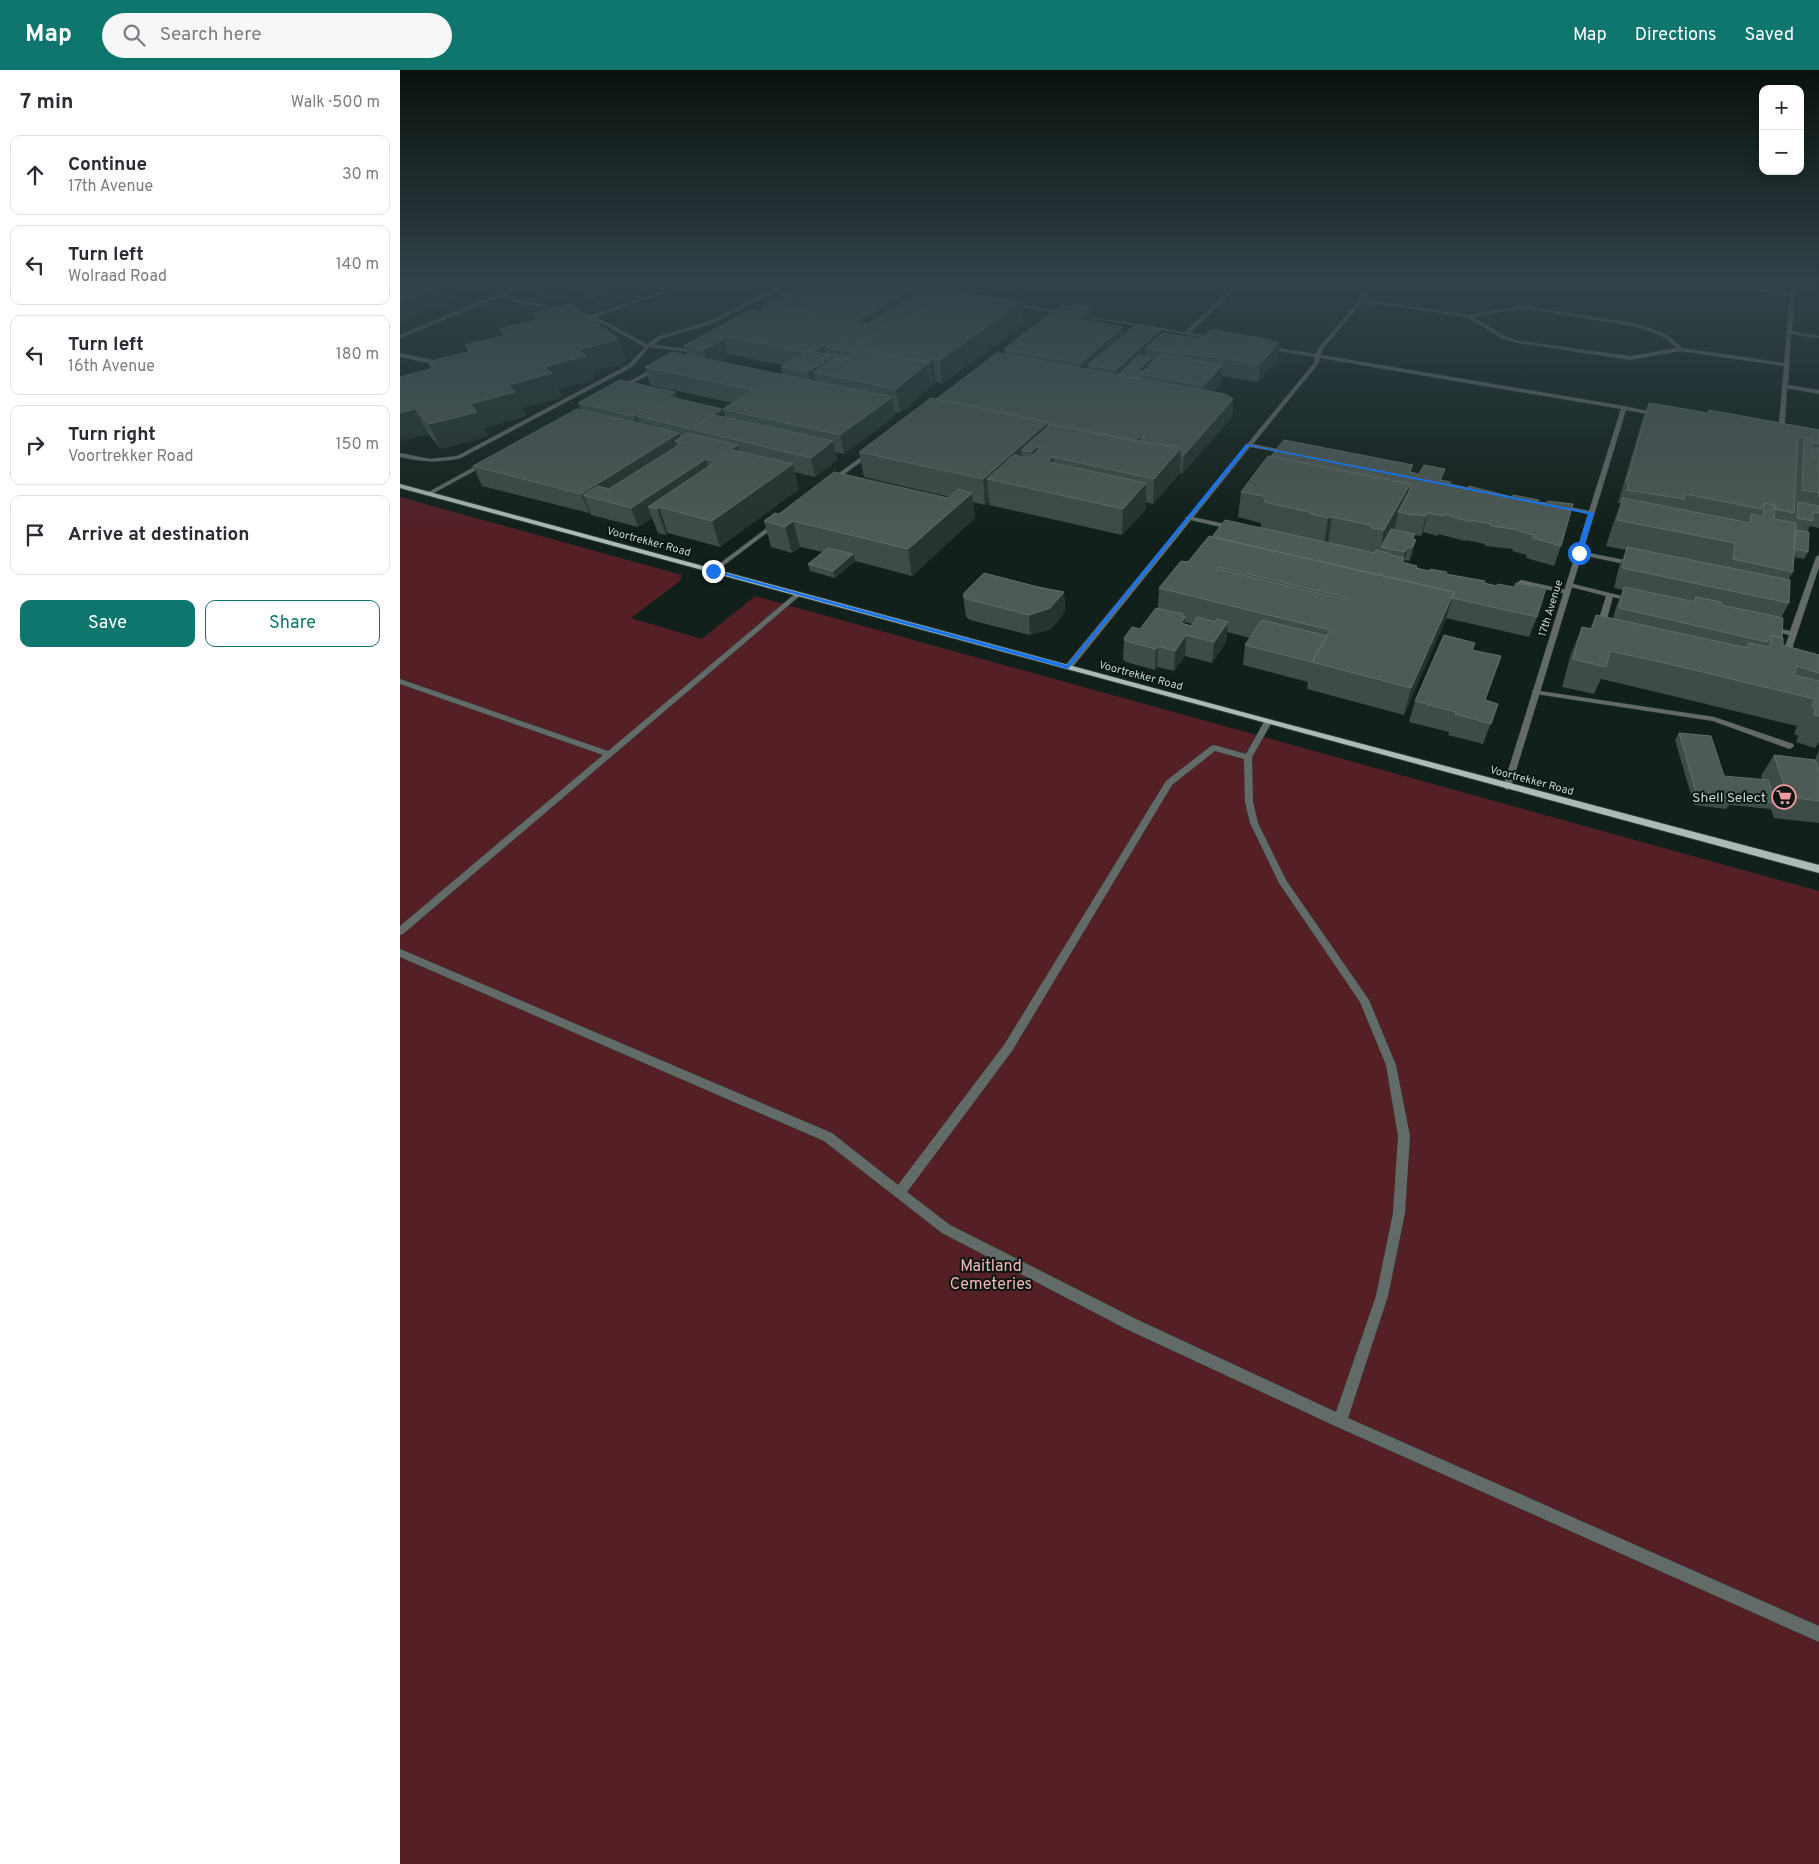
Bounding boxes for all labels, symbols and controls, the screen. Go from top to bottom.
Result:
search box [102,13,452,58]
text: Map [25,20,72,50]
icon: search [120,21,148,49]
text: Search here [160,23,261,47]
text: Map [1573,24,1607,47]
text: Directions [1635,24,1717,47]
text: Saved [1745,24,1794,47]
map controls [1759,85,1804,175]
button: + [1759,85,1804,130]
text: 7 min [20,89,73,116]
text: Walk · 500 m [291,93,380,113]
button: − [1759,130,1804,175]
text: Continue [68,153,147,177]
icon: ahead [21,161,49,189]
text: 30 m [342,165,379,185]
text: 17th Avenue [68,177,153,197]
text: Turn left [68,243,144,267]
icon: left [21,251,49,279]
text: 140 m [336,255,379,275]
text: Wolraad Road [68,267,167,287]
text: Turn left [68,333,144,357]
icon: left [21,341,49,369]
text: 180 m [336,345,379,365]
text: 16th Avenue [68,357,155,377]
text: Turn right [68,423,156,447]
icon: right [21,431,49,459]
text: 150 m [336,435,379,455]
text: Voortrekker Road [68,447,194,467]
icon: arrive [21,521,49,549]
text: Arrive at destination [68,523,249,547]
street label: Voortrekker Road [605,524,692,560]
route start [1568,542,1591,565]
route end [702,560,725,583]
street label: 17th Avenue [1536,578,1566,638]
button: Save [20,600,195,647]
button: Share [205,600,380,647]
street label: Voortrekker Road [1097,658,1184,694]
street label: Voortrekker Road [1488,763,1575,799]
supermarket icon: Shell Select [1771,784,1797,810]
place label: Shell Select [1692,790,1766,807]
park label: Maitland Cemeteries [950,1257,1032,1295]

